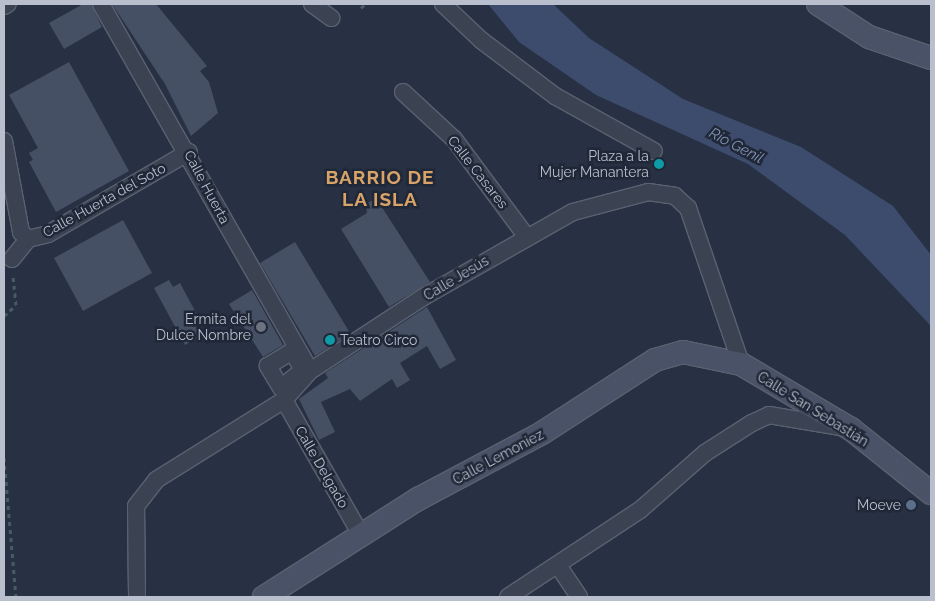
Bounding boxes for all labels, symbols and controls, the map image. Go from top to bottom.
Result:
water label: Río Genil [706,124,766,168]
street label: Calle Casares [444,132,512,212]
street label: Calle Huerta [181,147,233,227]
place label: Plaza a la Mujer Manantera [540,148,649,180]
marker: Plaza a la Mujer Manantera [653,158,665,170]
street label: Calle Huerta del Soto [39,159,169,241]
district label: BARRIO DE LA ISLA [324,167,436,211]
street label: Calle Jesús [420,252,492,304]
place label: Ermita del Dulce Nombre [156,311,251,344]
marker: Ermita del Dulce Nombre [255,321,267,333]
place label: Teatro Circo [340,332,417,348]
marker: Teatro Circo [324,334,336,346]
street label: Calle San Sebastián [754,368,872,450]
street label: Calle Delgado [292,423,352,511]
street label: Calle Lemoniez [450,426,546,488]
place label: Moeve [857,497,901,513]
marker: Moeve [905,499,917,511]

